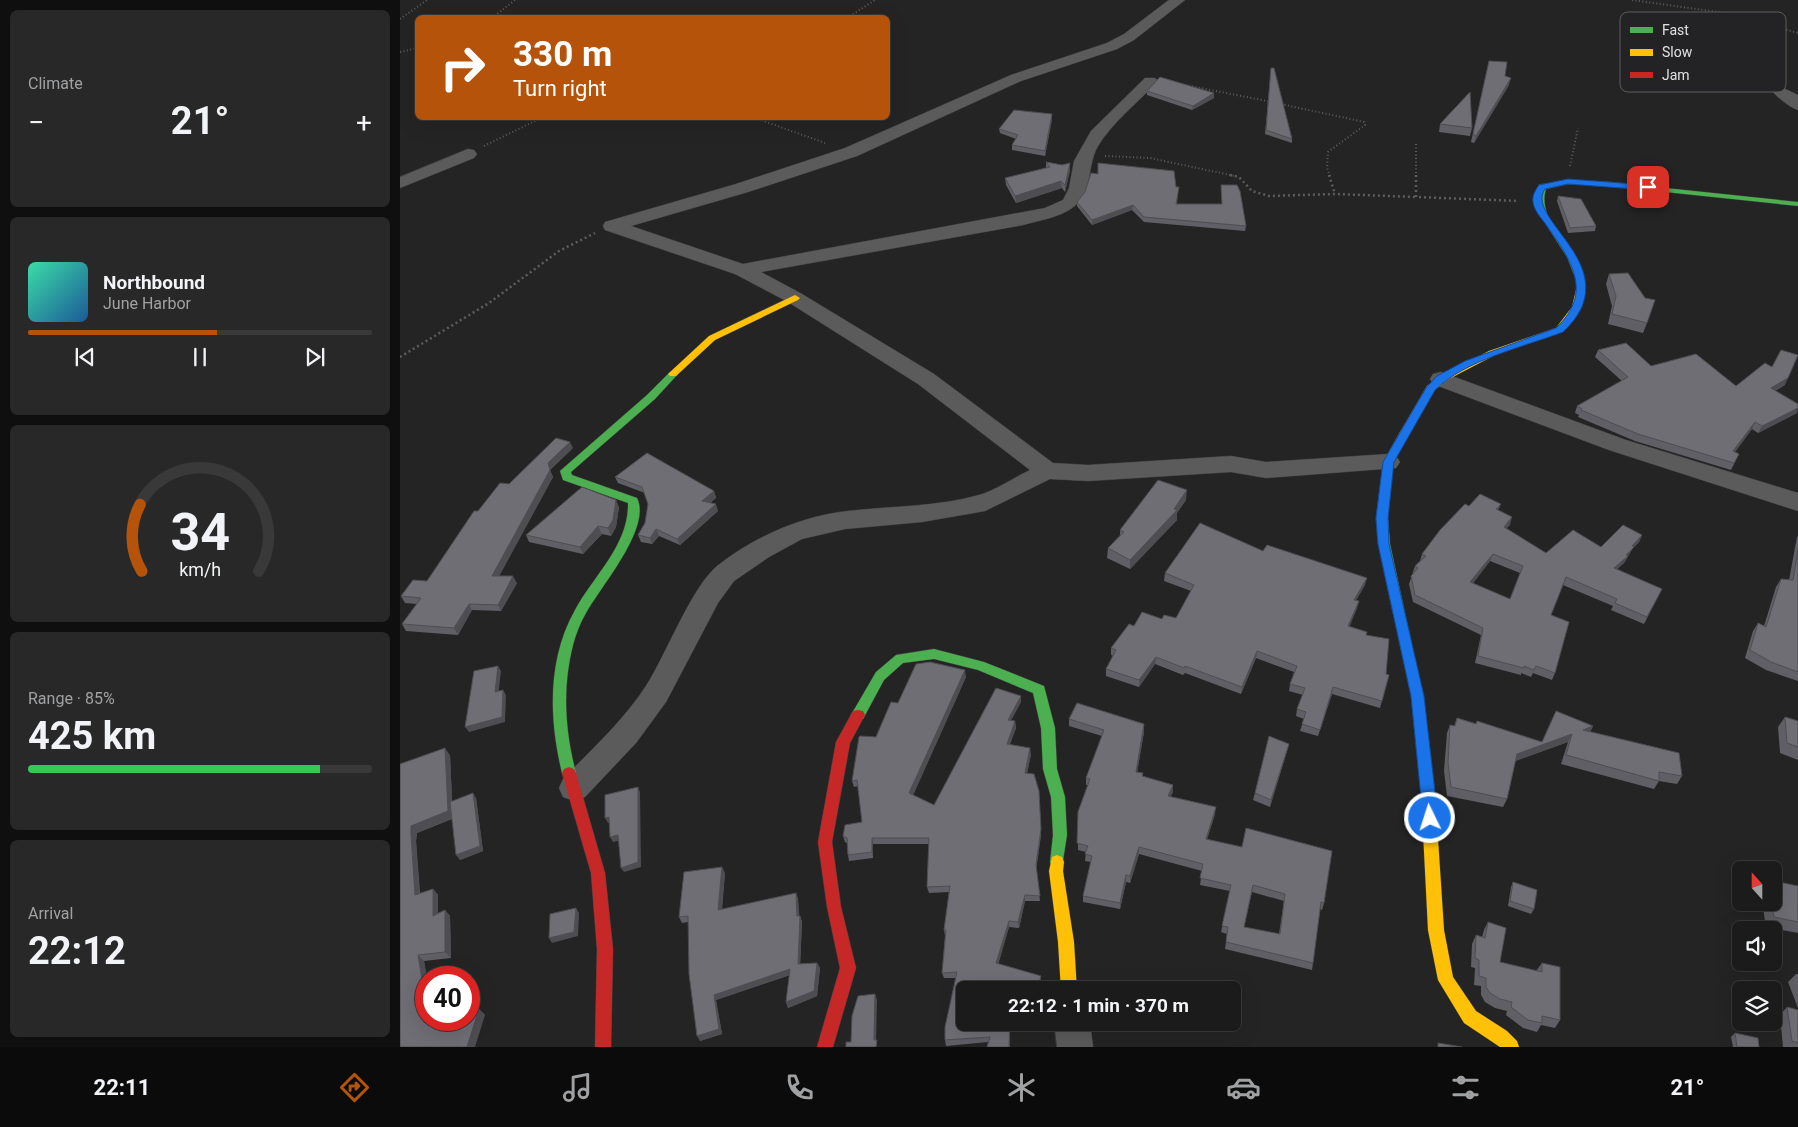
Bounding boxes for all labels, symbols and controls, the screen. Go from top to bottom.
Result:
legend [1620,12,1786,92]
text: Fast [1662,22,1689,38]
text: 330 m [513,34,612,75]
icon: right [430,35,495,100]
text: Slow [1662,44,1693,60]
text: Jam [1662,67,1690,83]
text: Climate [28,74,83,93]
text: Turn right [513,76,607,101]
text: 21° [171,99,229,143]
text: − [28,106,44,139]
text: + [356,106,372,139]
pin [1627,166,1669,208]
icon: arrive [1634,173,1662,201]
text: Northbound [103,271,205,294]
text: June Harbor [103,294,191,313]
icon: previous [71,343,99,371]
icon: pause [186,343,214,371]
icon: next [301,343,329,371]
text: 34 [170,502,230,563]
text: km/h [179,559,221,580]
text: Range · 85% [28,689,115,708]
text: 425 km [28,714,156,758]
position arrow [1403,791,1455,843]
north arrow [1732,861,1782,911]
map controls [1732,861,1782,1031]
text: Arrival [28,904,73,923]
button: sound [1732,921,1782,971]
text: 22:12 [28,929,126,973]
speed limit sign: 40 [415,966,480,1031]
button: layers [1732,981,1782,1031]
text: 22:12 · 1 min · 370 m [1008,994,1189,1017]
icon: directions [337,1070,372,1105]
icon: music [560,1070,595,1105]
icon: phone [782,1070,817,1105]
icon: climate [1004,1070,1039,1105]
icon: car [1226,1070,1261,1105]
icon: filters [1448,1070,1483,1105]
text: 22:11 [94,1075,150,1100]
text: 21° [1670,1075,1704,1100]

